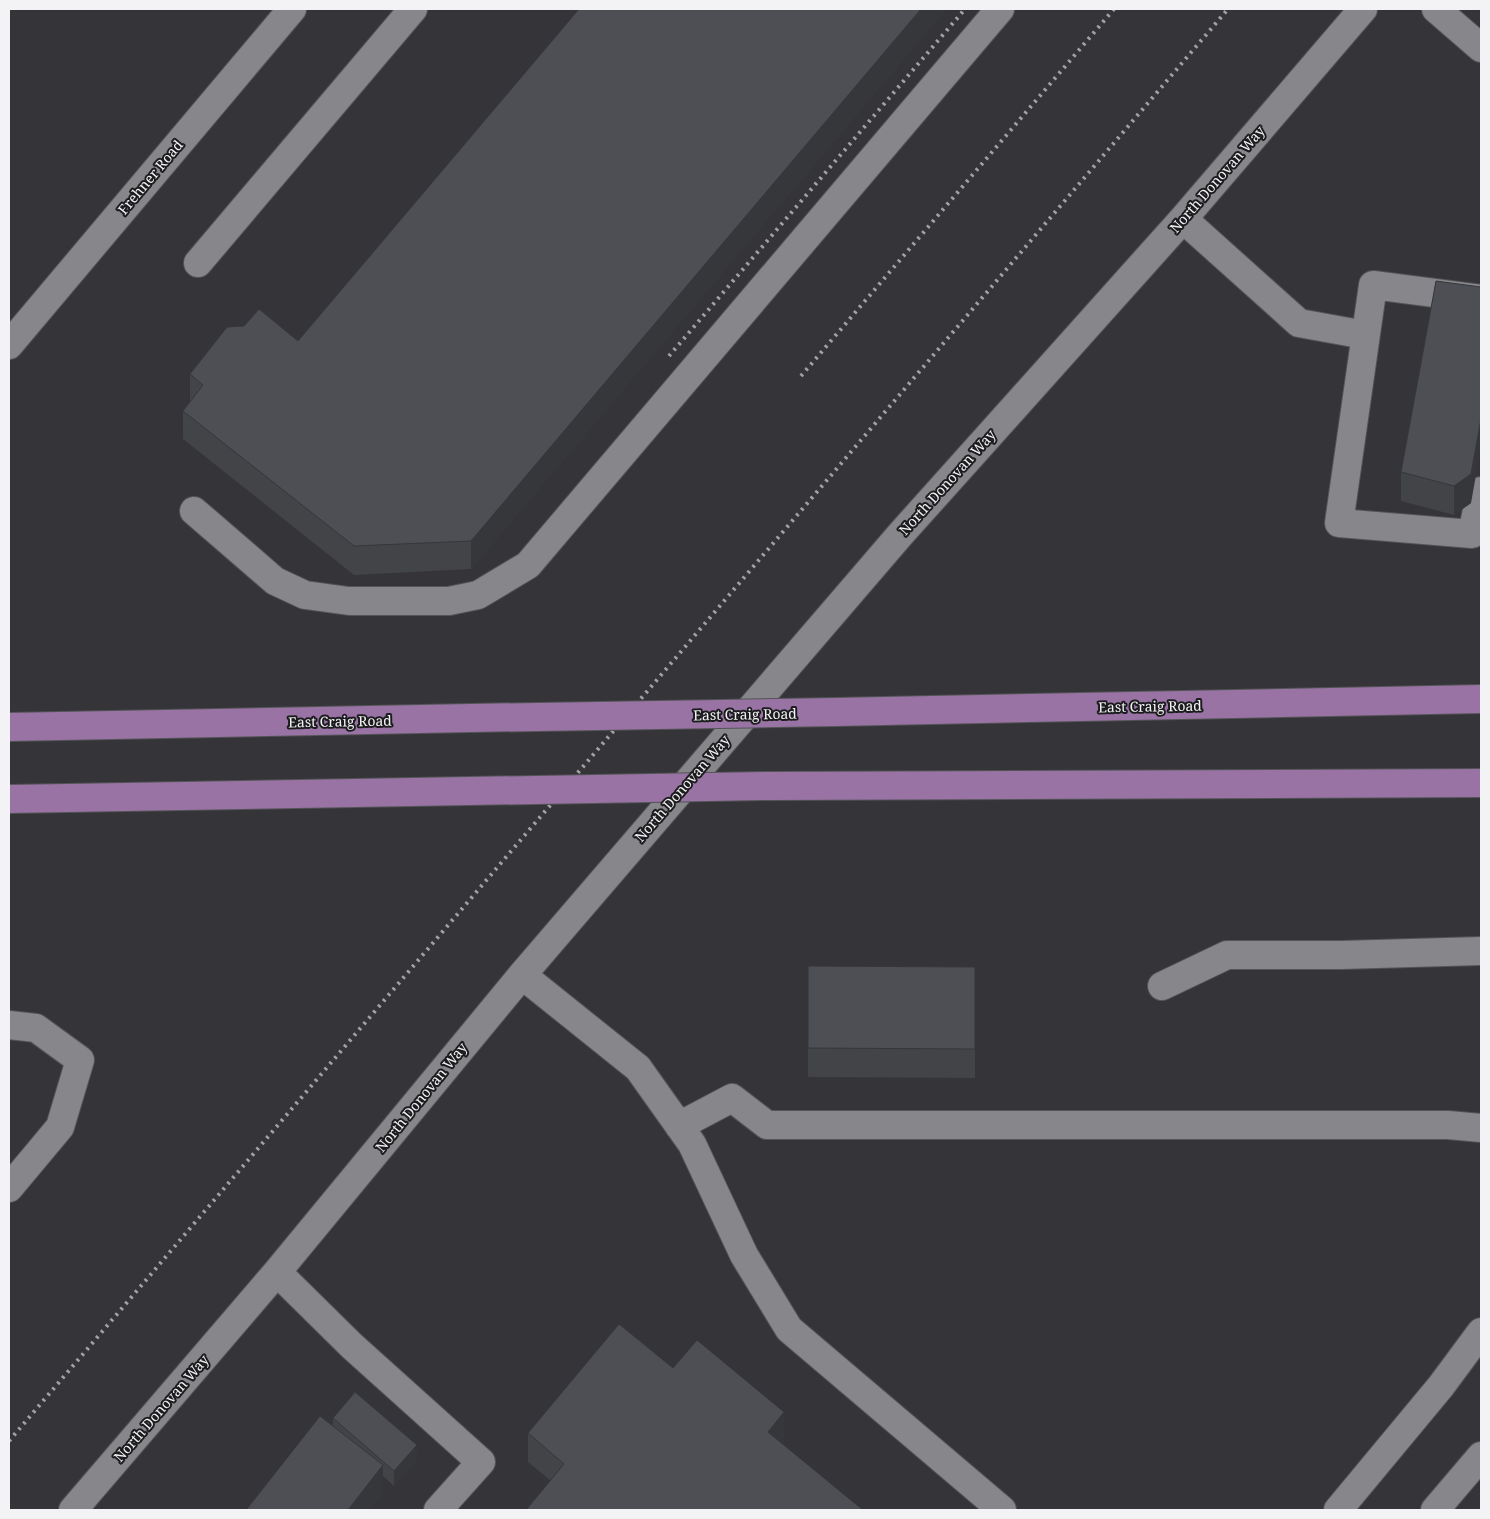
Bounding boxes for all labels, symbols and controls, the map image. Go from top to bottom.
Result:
street label: North Donovan Way [1165,121,1269,237]
street label: Frehner Road [113,135,187,218]
street label: North Donovan Way [894,425,1000,539]
street label: East Craig Road [1098,696,1202,716]
street label: East Craig Road [693,704,797,724]
street label: East Craig Road [288,711,392,731]
street label: North Donovan Way [630,730,734,846]
street label: North Donovan Way [371,1038,471,1156]
street label: North Donovan Way [109,1350,213,1466]

